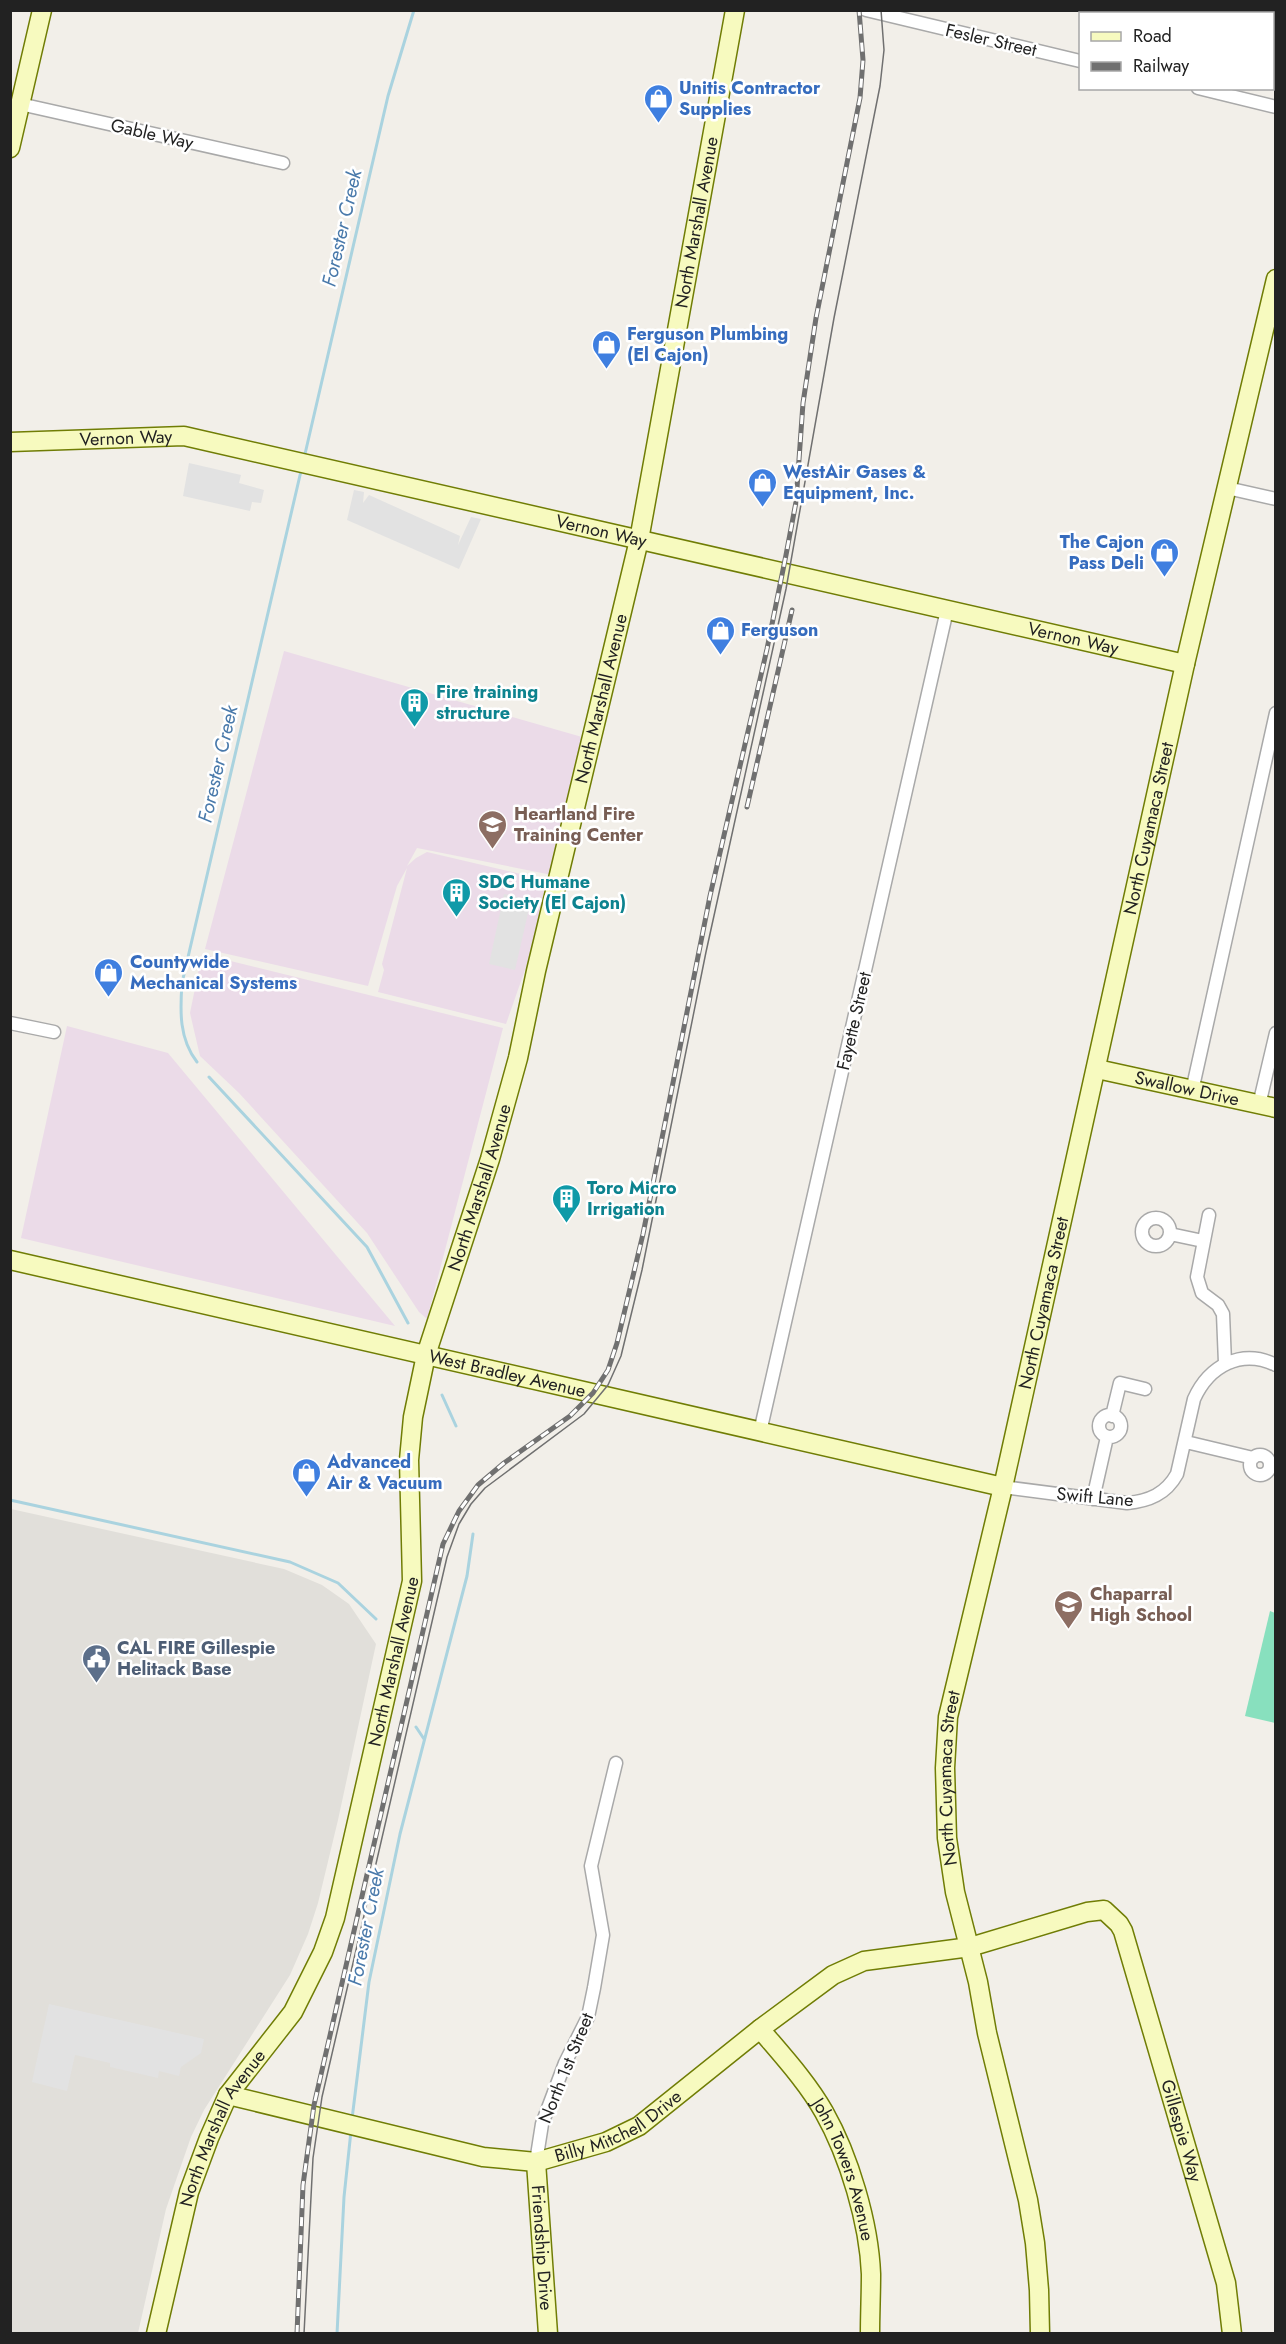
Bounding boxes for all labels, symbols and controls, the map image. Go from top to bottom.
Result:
legend [1079,12,1274,90]
street label: Fesler Street [943,17,1040,63]
text: Road [1133,23,1172,49]
text: Railway [1133,53,1189,79]
place label: Unitis Contractor Supplies [679,75,821,122]
shop icon: Unitis Contractor Supplies [642,82,674,124]
street label: Gable Way [108,112,196,156]
street label: North Marshall Avenue [668,135,725,310]
water label: Forester Creek [314,165,370,289]
place label: Ferguson Plumbing (El Cajon) [627,321,788,368]
shop icon: Ferguson Plumbing (El Cajon) [590,328,622,370]
street label: Vernon Way [79,423,173,453]
place label: WestAir Gases & Equipment, Inc. [783,459,926,506]
shop icon: WestAir Gases & Equipment, Inc. [746,466,778,508]
street label: Vernon Way [553,508,649,554]
place label: The Cajon Pass Deli [1060,529,1144,576]
shop icon: The Cajon Pass Deli [1149,536,1181,578]
street label: North Marshall Avenue [568,611,634,786]
shop icon: Ferguson [704,614,736,656]
street label: Vernon Way [1025,616,1121,661]
place label: Ferguson [741,617,818,643]
place label: Fire training structure [436,679,538,726]
building icon: Fire training structure [399,686,431,728]
water label: Forester Creek [190,701,246,825]
street label: North Cuyamaca Street [1117,739,1180,917]
place label: Heartland Fire Training Center [514,801,644,848]
school or university icon: Heartland Fire Training Center [477,808,509,850]
place label: SDC Humane Society (El Cajon) [478,869,626,916]
building icon: SDC Humane Society (El Cajon) [441,876,473,918]
place label: Countywide Mechanical Systems [130,949,297,996]
shop icon: Countywide Mechanical Systems [93,956,125,998]
street label: Fayette Street [830,969,878,1073]
street label: Swallow Drive [1132,1065,1242,1113]
street label: North Marshall Avenue [441,1101,518,1275]
place label: Toro Micro Irrigation [587,1175,677,1222]
building icon: Toro Micro Irrigation [550,1182,582,1224]
street label: North Cuyamaca Street [1012,1214,1076,1392]
street label: West Bradley Avenue [426,1343,588,1404]
place label: Advanced Air & Vacuum [326,1449,442,1496]
shop icon: Advanced Air & Vacuum [290,1456,322,1498]
street label: Swift Lane [1055,1481,1135,1513]
street label: North Marshall Avenue [362,1574,426,1749]
place label: Chaparral High School [1090,1581,1192,1628]
school or university icon: Chaparral High School [1053,1588,1085,1630]
place label: CAL FIRE Gillespie Helitack Base [117,1635,275,1682]
public building icon: CAL FIRE Gillespie Helitack Base [80,1642,112,1684]
street label: North Cuyamaca Street [932,1687,967,1868]
water label: Forester Creek [340,1864,392,1988]
street label: North 1st Street [532,2008,600,2127]
street label: North Marshall Avenue [173,2044,272,2209]
street label: Gillespie Way [1154,2076,1209,2185]
street label: Billy Mitchell Drive [551,2084,687,2169]
street label: John Towers Avenue [805,2091,880,2243]
street label: Friendship Drive [525,2184,559,2311]

